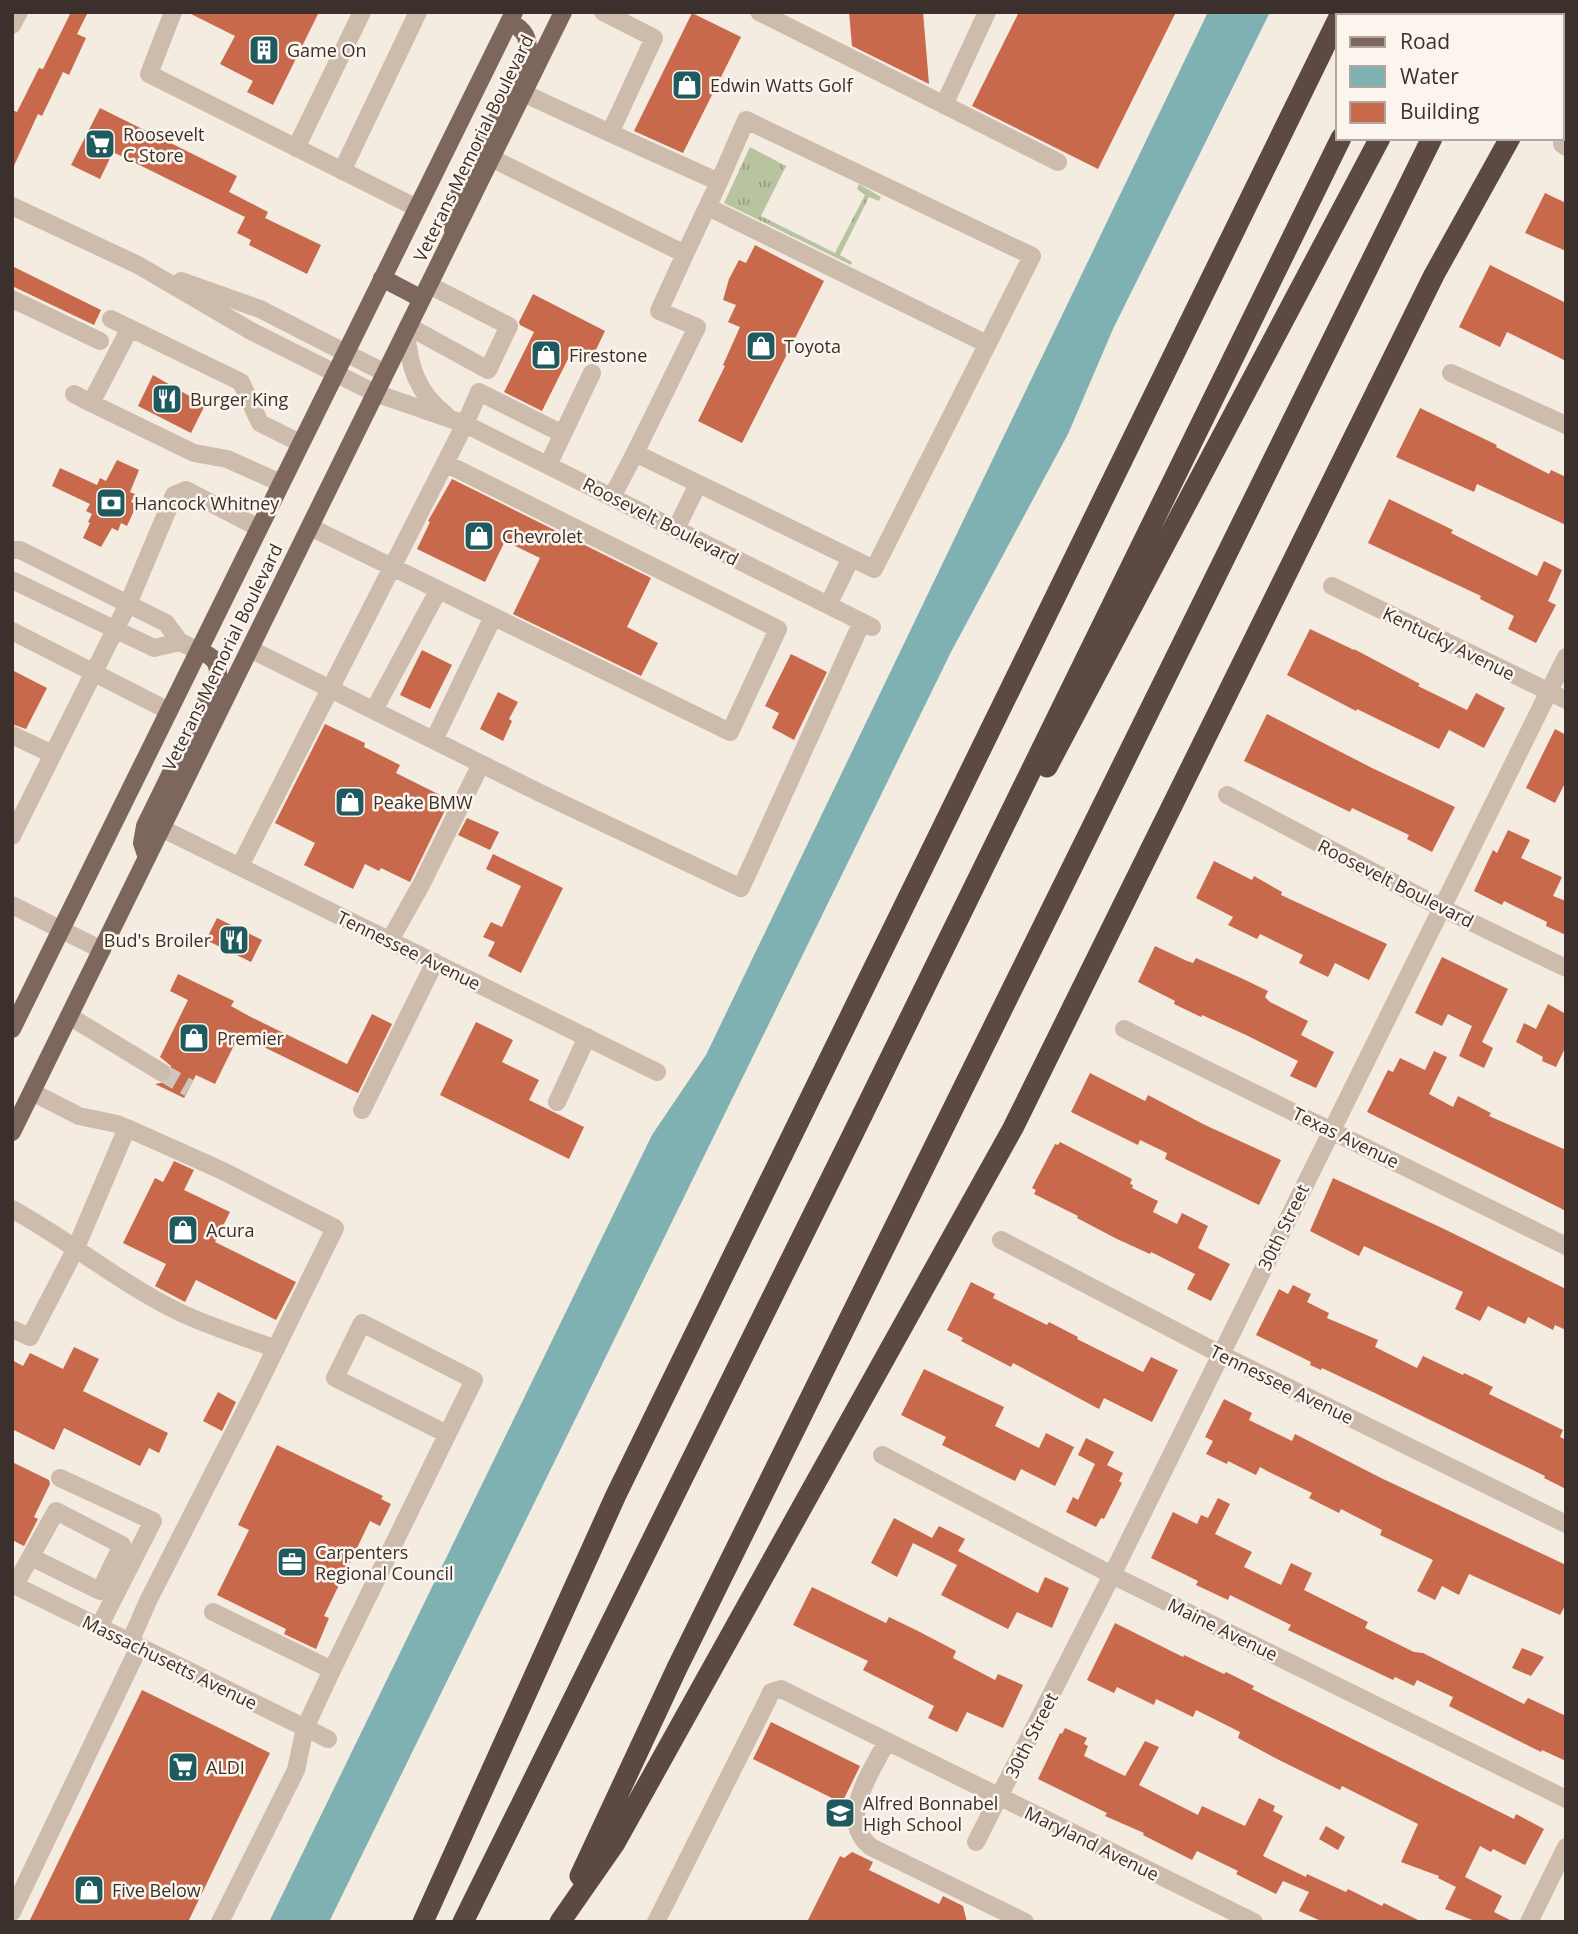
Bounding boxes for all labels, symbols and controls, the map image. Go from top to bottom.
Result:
legend [1336,14,1564,140]
text: Road [1400,27,1450,55]
street label: Veterans Memorial Boulevard [408,31,538,265]
building icon: Game On [247,33,281,67]
place label: Game On [287,38,367,62]
text: Water [1400,62,1459,90]
shop icon: Edwin Watts Golf [670,68,704,102]
place label: Edwin Watts Golf [710,73,853,97]
text: Building [1400,97,1479,125]
place label: Roosevelt C Store [123,122,205,167]
supermarket icon: Roosevelt C Store [83,127,117,161]
shop icon: Toyota [744,329,778,363]
place label: Toyota [784,334,841,358]
shop icon: Firestone [529,338,563,372]
place label: Firestone [569,343,647,367]
restaurant icon: Burger King [150,382,184,416]
place label: Burger King [190,387,289,411]
street label: Roosevelt Boulevard [579,471,743,571]
bank icon: Hancock Whitney [94,486,128,520]
place label: Hancock Whitney [134,491,280,515]
shop icon: Chevrolet [462,519,496,553]
place label: Chevrolet [502,524,583,548]
street label: Veterans Memorial Boulevard [157,540,287,774]
street label: Kentucky Avenue [1379,601,1519,685]
shop icon: Peake BMW [333,785,367,819]
place label: Peake BMW [373,790,473,814]
street label: Roosevelt Boulevard [1314,833,1478,933]
street label: Tennessee Avenue [333,905,485,995]
restaurant icon: Bud's Broiler [217,923,251,957]
place label: Bud's Broiler [104,928,212,952]
shop icon: Premier [177,1021,211,1055]
place label: Premier [217,1026,285,1050]
street label: Texas Avenue [1289,1101,1403,1173]
street label: 30th Street [1252,1180,1314,1274]
shop icon: Acura [166,1213,200,1247]
place label: Acura [206,1218,254,1242]
street label: Tennessee Avenue [1206,1339,1358,1429]
place label: Carpenters Regional Council [315,1540,454,1585]
office icon: Carpenters Regional Council [275,1545,309,1579]
street label: Maine Avenue [1164,1592,1282,1666]
street label: Massachusetts Avenue [79,1609,261,1715]
street label: 30th Street [999,1688,1063,1782]
supermarket icon: ALDI [166,1750,200,1784]
place label: ALDI [206,1755,245,1779]
place label: Alfred Bonnabel High School [863,1791,998,1836]
school or university icon: Alfred Bonnabel High School [823,1796,857,1830]
street label: Maryland Avenue [1021,1800,1163,1886]
shop icon: Five Below [72,1873,106,1907]
place label: Five Below [112,1878,201,1902]

